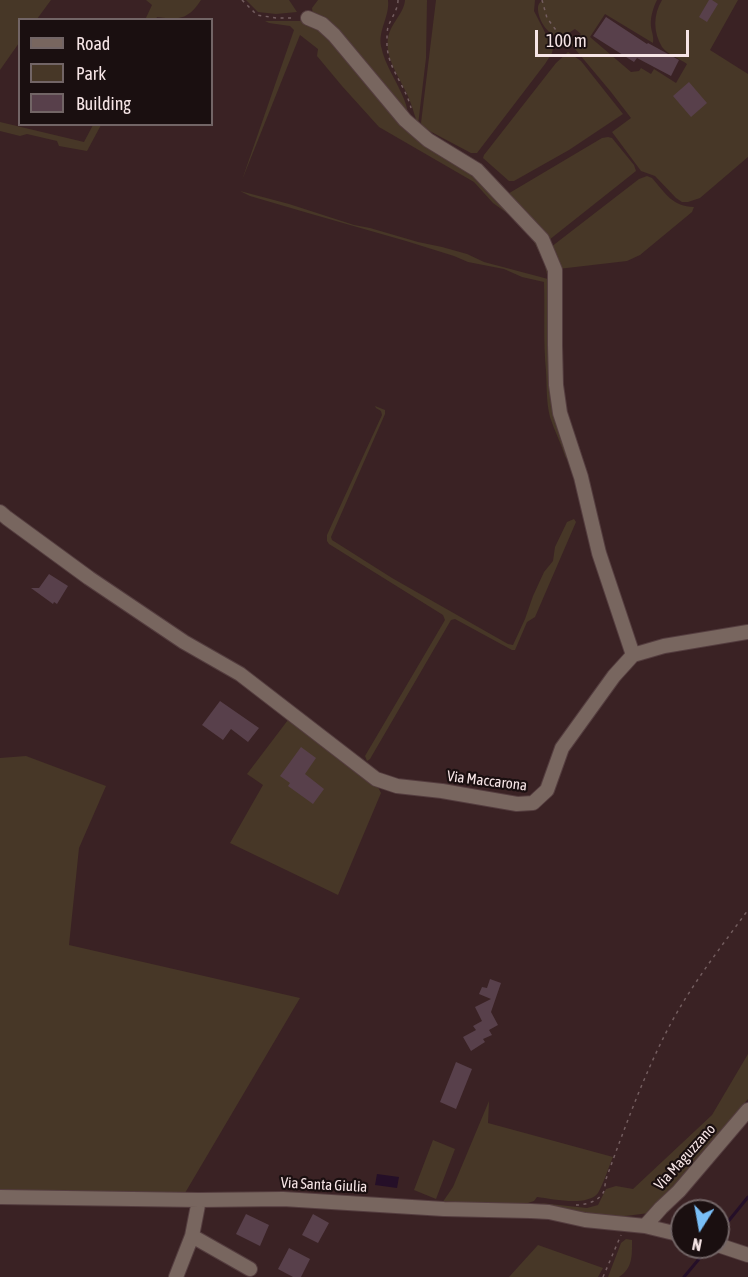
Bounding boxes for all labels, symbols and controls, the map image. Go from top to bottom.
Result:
legend [18,18,213,126]
scale bar [538,18,692,56]
text: 100 m [546,30,587,51]
text: Road [76,33,110,54]
text: Park [76,63,106,84]
text: Building [76,93,131,114]
street label: Via Maccarona [446,767,528,795]
street label: Via Maguzzano [651,1120,719,1194]
street label: Via Santa Giulia [280,1174,368,1196]
north arrow [670,1199,730,1259]
text: N [691,1235,703,1254]

